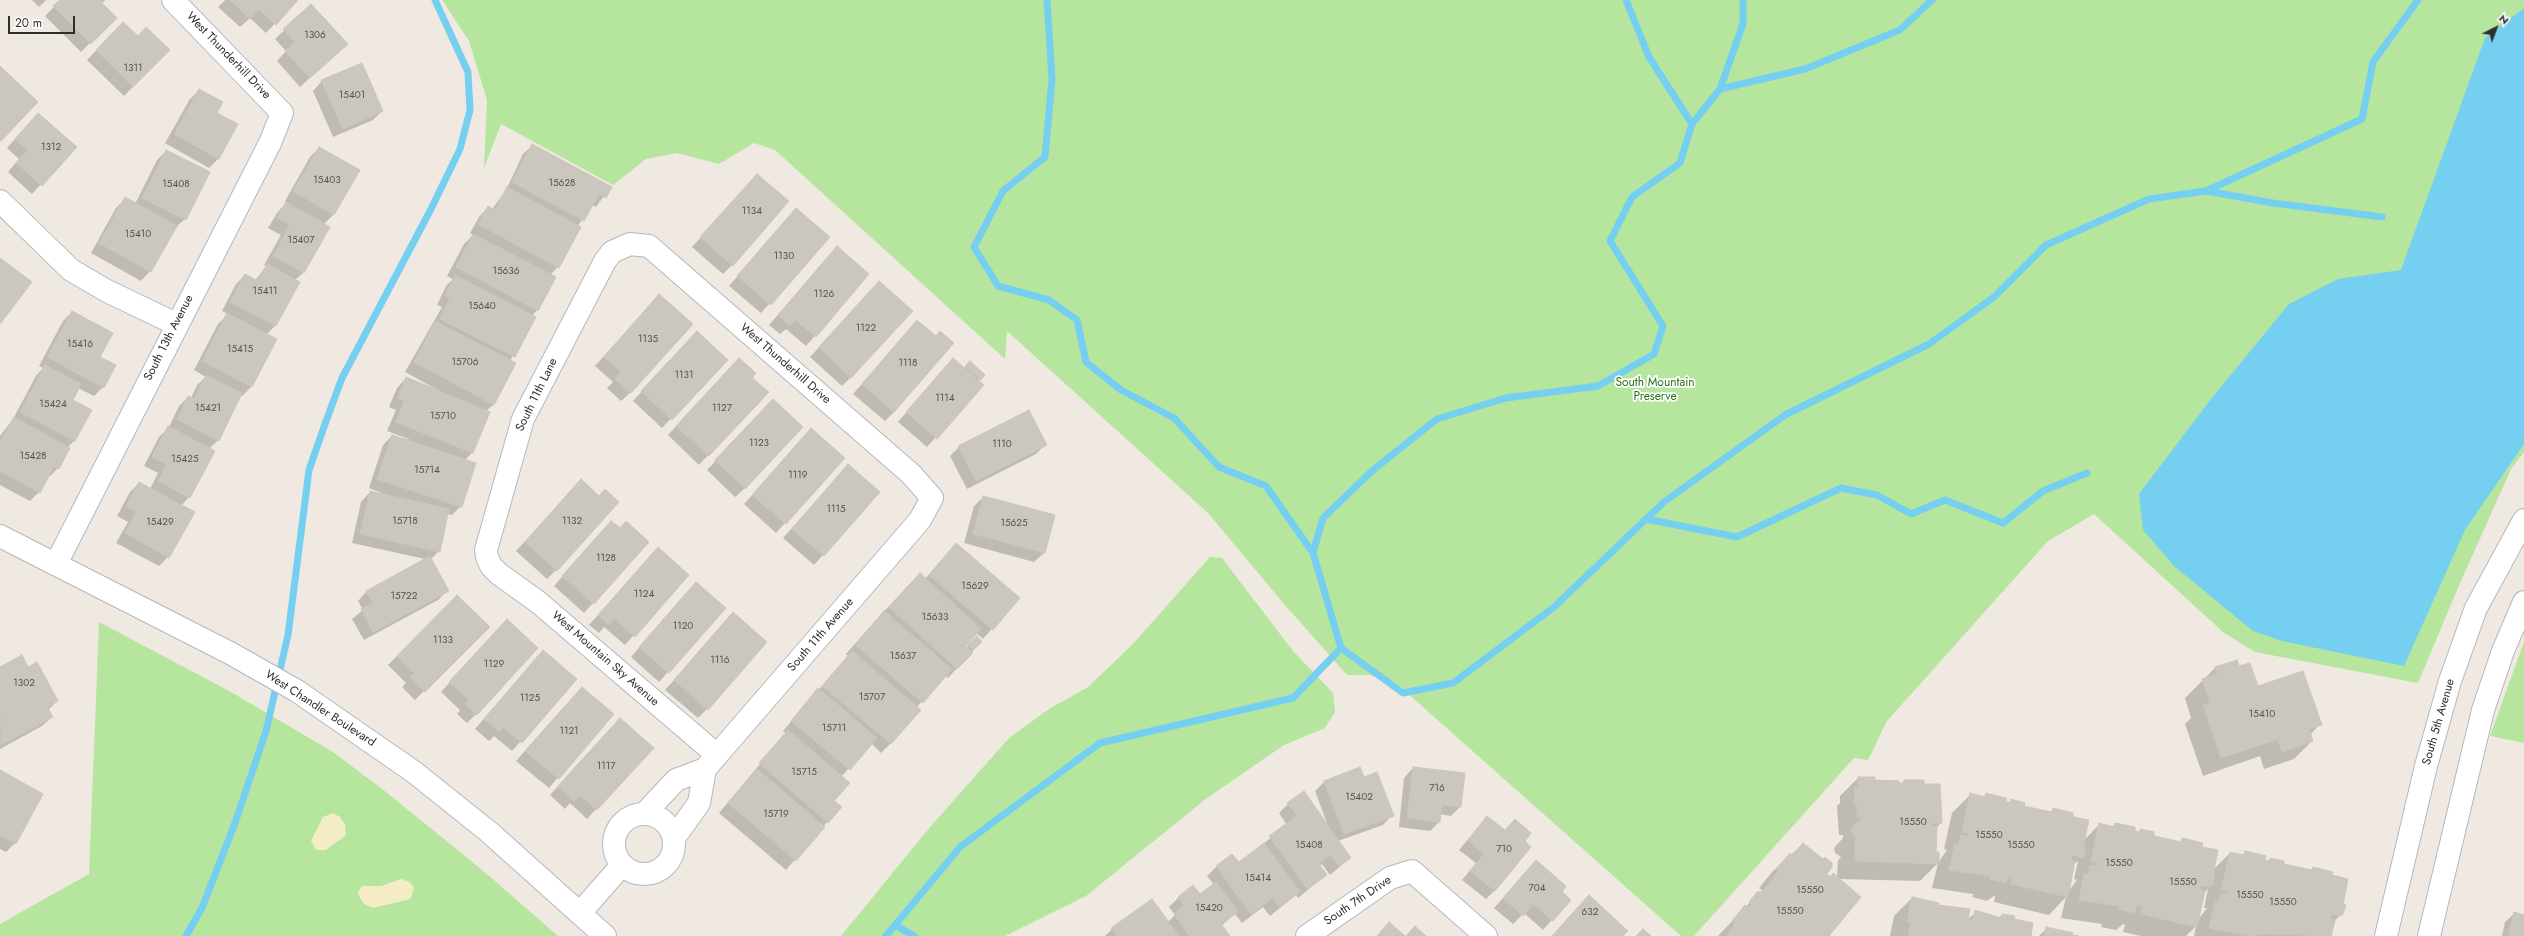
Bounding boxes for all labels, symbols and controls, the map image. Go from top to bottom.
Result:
scale bar [10,8,77,34]
north arrow [2476,8,2516,48]
street label: West Thunderhill Drive [183,10,273,102]
text: N [2495,10,2513,28]
text: 20 m [15,14,42,32]
house number: 1306 [304,30,326,42]
house number: 1311 [124,63,142,75]
house number: 15401 [339,90,365,102]
house number: 1312 [41,142,61,154]
house number: 15403 [313,175,341,187]
house number: 15628 [548,178,576,190]
house number: 15408 [162,179,190,191]
house number: 1134 [742,206,762,218]
house number: 15410 [125,229,151,241]
house number: 15407 [287,235,315,247]
house number: 1130 [774,251,794,263]
house number: 15636 [492,266,520,278]
house number: 15411 [253,286,277,298]
house number: 1126 [814,289,834,301]
street label: South 13th Avenue [141,293,197,383]
house number: 15640 [468,301,496,313]
street label: West Thunderhill Drive [737,321,833,407]
house number: 1122 [856,323,876,335]
house number: 1135 [638,334,658,346]
house number: 15416 [67,339,93,351]
house number: 15415 [227,344,253,356]
street label: South 11th Lane [513,356,561,434]
house number: 15706 [451,357,479,369]
house number: 1118 [899,358,917,370]
house number: 1131 [675,370,693,382]
park label: South Mountain Preserve [1615,376,1695,404]
house number: 1114 [935,393,955,405]
house number: 15424 [39,399,67,411]
house number: 15421 [195,403,221,415]
house number: 1127 [712,403,732,415]
house number: 15710 [430,411,456,423]
house number: 1123 [749,438,769,450]
house number: 1110 [992,439,1012,451]
house number: 15428 [19,451,47,463]
house number: 15425 [171,454,199,466]
house number: 15714 [414,465,440,477]
house number: 1119 [788,470,808,482]
house number: 1115 [826,504,846,516]
house number: 15718 [392,516,418,528]
house number: 1132 [562,516,582,528]
house number: 15429 [146,517,174,529]
house number: 15625 [1000,518,1028,530]
house number: 1128 [596,553,616,565]
house number: 15629 [961,581,989,593]
house number: 1124 [634,589,654,601]
house number: 15722 [391,591,417,603]
street label: South 11th Avenue [785,595,857,675]
street label: West Mountain Sky Avenue [548,609,662,709]
house number: 15633 [922,612,948,624]
house number: 1120 [673,621,693,633]
house number: 1133 [433,635,453,647]
house number: 15637 [890,651,916,663]
house number: 1116 [710,655,730,667]
house number: 1129 [484,659,504,671]
street label: West Chandler Boulevard [262,668,378,750]
street label: South 5th Avenue [2420,677,2458,767]
house number: 1302 [13,678,35,690]
house number: 15707 [859,692,885,704]
house number: 1125 [520,693,540,705]
house number: 15410 [2249,709,2275,721]
house number: 15711 [822,723,846,735]
house number: 1121 [559,726,579,738]
house number: 1117 [597,761,615,773]
house number: 15715 [791,767,817,779]
house number: 716 [1429,783,1445,795]
house number: 15402 [1345,792,1373,804]
house number: 15719 [763,809,789,821]
house number: 15550 [1899,817,1927,829]
house number: 15550 [1975,830,2003,842]
house number: 15408 [1295,840,1323,852]
house number: 15550 [2007,840,2035,852]
house number: 710 [1496,844,1512,856]
house number: 15550 [2105,858,2133,870]
house number: 15414 [1245,873,1271,885]
street label: South 7th Drive [1322,873,1394,929]
house number: 15550 [2169,877,2197,889]
house number: 704 [1528,883,1546,895]
house number: 15550 [1796,885,1824,897]
house number: 15550 [2236,890,2264,902]
house number: 15550 [2269,897,2297,909]
house number: 15420 [1195,903,1223,915]
house number: 15550 [1776,906,1804,918]
house number: 632 [1582,907,1598,919]

